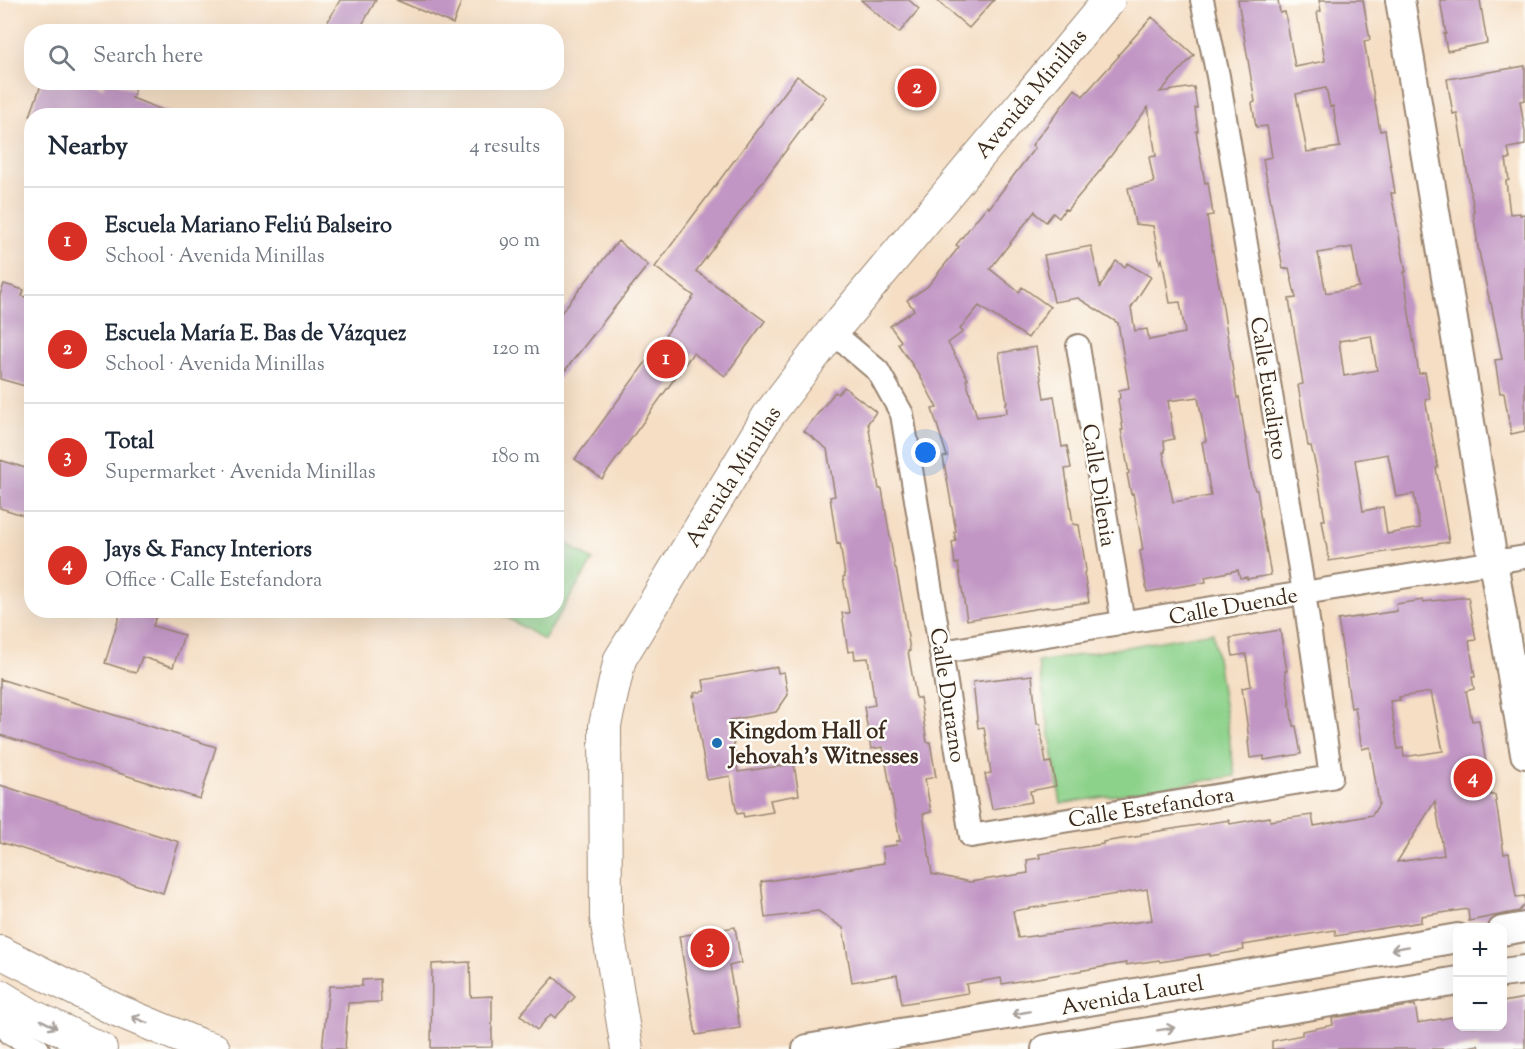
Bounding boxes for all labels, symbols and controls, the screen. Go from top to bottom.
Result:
street label: Avenida Minillas [968,23,1096,167]
search box [24,24,564,90]
icon: search [45,41,78,74]
text: Search here [93,41,203,73]
pin: 2 [898,66,936,110]
text: Nearby [48,129,128,166]
text: 4 results [469,133,540,162]
text: Escuela Mariano Feliú Balseiro [105,211,392,243]
text: 1 [64,227,71,256]
text: 90 m [499,227,540,256]
text: School · Avenida Minillas [105,243,325,272]
street label: Calle Eucalipto [1240,315,1294,462]
text: Escuela María E. Bas de Vázquez [105,319,406,351]
text: 2 [63,335,72,364]
text: 120 m [492,335,540,364]
pin: 1 [646,336,686,382]
text: School · Avenida Minillas [105,351,325,380]
street label: Avenida Minillas [678,401,791,554]
street label: Calle Dilenia [1072,422,1123,549]
text: Total [105,427,154,459]
your location [911,438,940,467]
text: 3 [63,443,72,472]
text: 180 m [492,443,540,472]
text: Supermarket · Avenida Minillas [105,459,376,488]
text: Jays & Fancy Interiors [105,535,312,567]
text: 4 [62,551,73,580]
text: 210 m [493,551,540,580]
text: Office · Calle Estefandora [105,567,322,596]
street label: Calle Duende [1167,581,1300,635]
street label: Calle Durazno [920,626,972,765]
place label: Kingdom Hall of Jehovah’s Witnesses [727,717,919,774]
marker: Kingdom Hall of Jehovah’s Witnesses [710,736,724,750]
pin: 4 [1454,756,1492,800]
street label: Calle Estefandora [1066,780,1237,838]
map controls [1453,923,1507,1031]
button: + [1453,923,1507,977]
pin: 3 [690,926,730,970]
one-way arrow [1390,943,1410,954]
street label: Avenida Laurel [1059,969,1206,1025]
button: − [1453,977,1507,1031]
one-way arrow [1012,1007,1032,1018]
one-way arrow [131,1014,150,1025]
one-way arrow [40,1019,58,1030]
one-way arrow [1156,1023,1175,1034]

